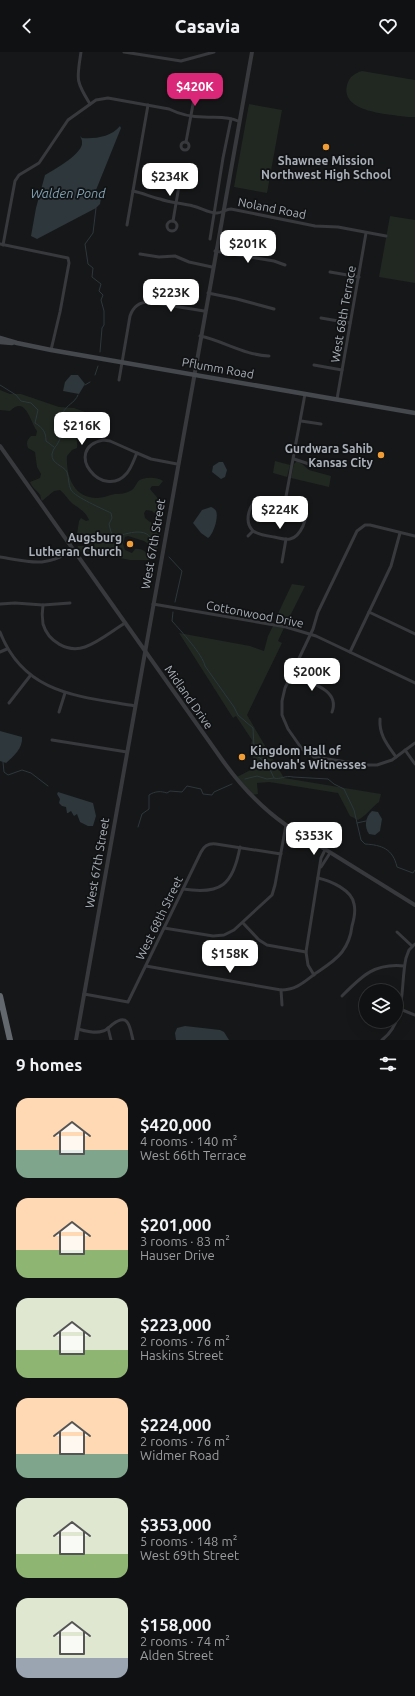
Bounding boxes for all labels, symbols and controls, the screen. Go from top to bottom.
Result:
icon: back [16,15,38,37]
icon: heart [377,15,399,37]
text: Casavia [175,16,240,36]
pin: $420K [167,73,223,107]
text: $420K [176,79,214,93]
marker: Shawnee Mission Northwest High School [321,142,331,152]
place label: Shawnee Mission Northwest High School [261,154,391,181]
pin: $234K [142,163,198,197]
text: $234K [151,169,189,183]
water label: Walden Pond [30,186,106,200]
street label: Noland Road [237,195,307,221]
pin: $201K [220,230,276,264]
text: $201K [229,236,267,250]
street label: West 68th Terrace [328,265,358,363]
pin: $223K [143,279,199,313]
text: $223K [152,285,190,299]
street label: Pflumm Road [181,355,255,381]
pin: $216K [54,412,110,446]
text: $216K [63,418,101,432]
place label: Gurdwara Sahib Kansas City [285,442,374,469]
marker: Gurdwara Sahib Kansas City [376,450,386,460]
pin: $224K [252,496,308,530]
street label: West 67th Street [139,498,167,590]
text: $224K [261,502,299,516]
place label: Augsburg Lutheran Church [29,531,122,558]
marker: Augsburg Lutheran Church [125,539,135,549]
street label: Cottonwood Drive [205,598,305,630]
pin: $200K [284,658,340,692]
street label: Midland Drive [162,663,216,731]
text: $200K [293,664,331,678]
place label: Kingdom Hall of Jehovah's Witnesses [250,744,367,771]
marker: Kingdom Hall of Jehovah's Witnesses [237,752,247,762]
street label: West 67th Street [83,817,111,909]
pin: $353K [286,822,342,856]
text: $353K [295,828,333,842]
street label: West 68th Street [133,874,185,962]
pin: $158K [202,940,258,974]
text: $158K [211,946,249,960]
map controls [359,984,403,1028]
button: layers [359,984,403,1028]
icon: filters [377,1053,399,1075]
text: 9 homes [16,1055,82,1074]
icon: home [48,1114,96,1162]
text: $420,000 [140,1115,211,1134]
text: 4 rooms · 140 m² [140,1134,237,1148]
text: West 66th Terrace [140,1148,246,1162]
icon: home [48,1214,96,1262]
text: $201,000 [140,1215,211,1234]
text: 3 rooms · 83 m² [140,1234,230,1248]
text: Hauser Drive [140,1248,215,1262]
icon: home [48,1314,96,1362]
text: $223,000 [140,1315,211,1334]
text: 2 rooms · 76 m² [140,1334,230,1348]
text: Haskins Street [140,1348,223,1362]
icon: home [48,1414,96,1462]
text: $224,000 [140,1415,211,1434]
text: 2 rooms · 76 m² [140,1434,230,1448]
text: Widmer Road [140,1448,219,1462]
icon: home [48,1514,96,1562]
text: $353,000 [140,1515,211,1534]
text: 5 rooms · 148 m² [140,1534,237,1548]
text: West 69th Street [140,1548,239,1562]
icon: home [48,1614,96,1662]
text: $158,000 [140,1615,211,1634]
text: 2 rooms · 74 m² [140,1634,230,1648]
text: Alden Street [140,1648,213,1662]

